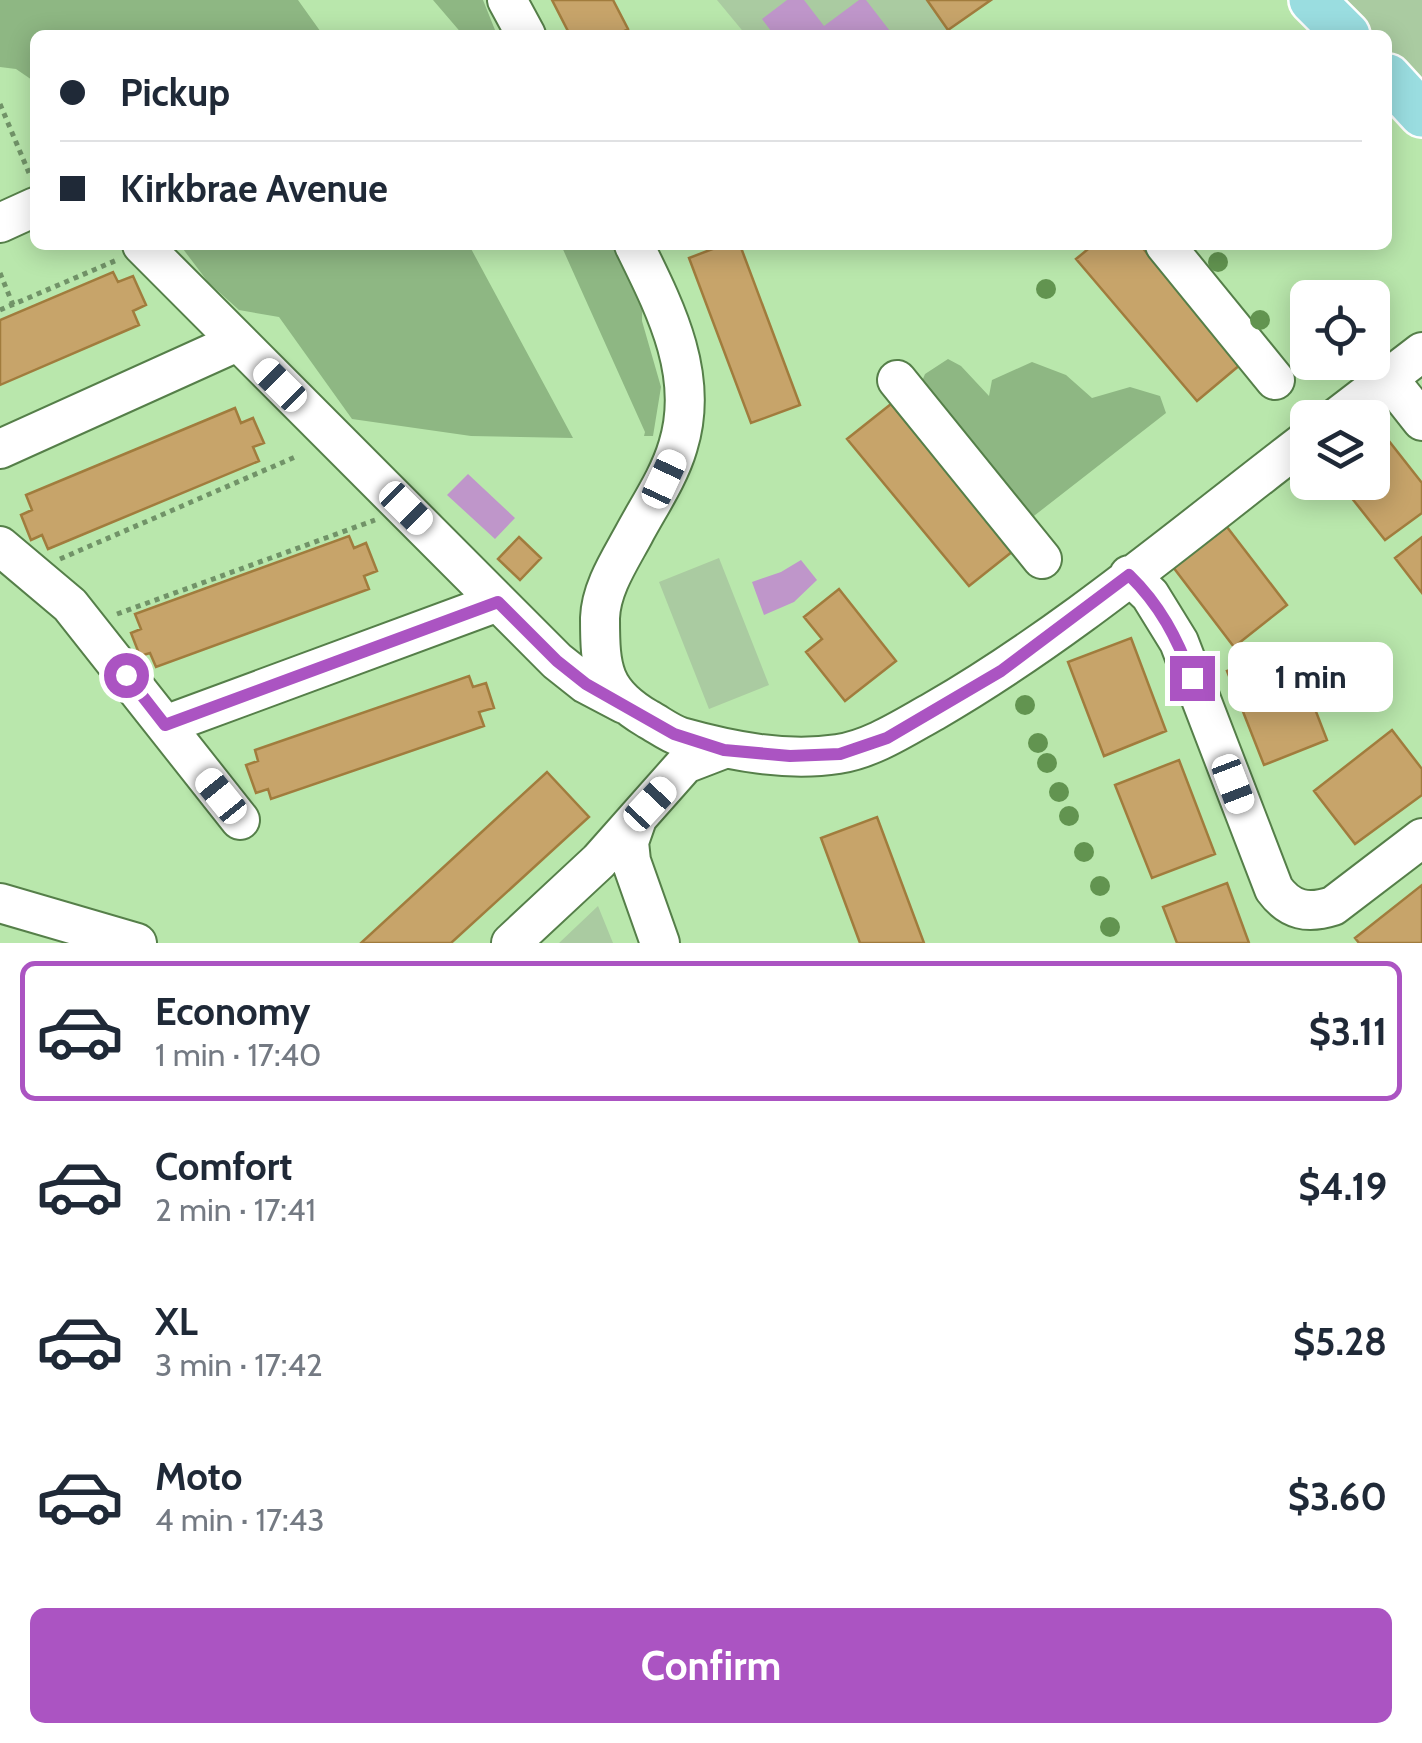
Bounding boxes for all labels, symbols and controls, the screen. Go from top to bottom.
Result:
text: Pickup [120,69,230,116]
text: Kirkbrae Avenue [120,165,388,212]
map controls [1290,280,1390,500]
button: locate [1290,280,1390,380]
car [248,353,312,417]
button: layers [1290,400,1390,500]
car [638,445,690,513]
car [374,476,438,540]
callout: 1 min [1227,643,1392,713]
route start [104,653,149,698]
route end [1170,656,1215,701]
text: 1 min [1274,657,1347,696]
car [1208,751,1258,817]
car [190,763,252,829]
car [619,772,681,836]
icon: car [35,986,125,1076]
text: Economy [155,988,310,1035]
text: $3.11 [1309,1008,1387,1055]
text: 1 min · 17:40 [155,1035,321,1074]
icon: car [35,1141,125,1231]
text: Comfort [155,1143,292,1190]
text: $4.19 [1298,1163,1387,1210]
text: 2 min · 17:41 [155,1190,316,1229]
icon: car [35,1296,125,1386]
text: XL [155,1298,198,1345]
text: $5.28 [1293,1318,1387,1365]
text: 3 min · 17:42 [155,1345,323,1384]
icon: car [35,1451,125,1541]
text: Moto [155,1453,242,1500]
text: $3.60 [1288,1473,1387,1520]
text: 4 min · 17:43 [155,1500,324,1539]
button: Confirm [30,1608,1392,1723]

